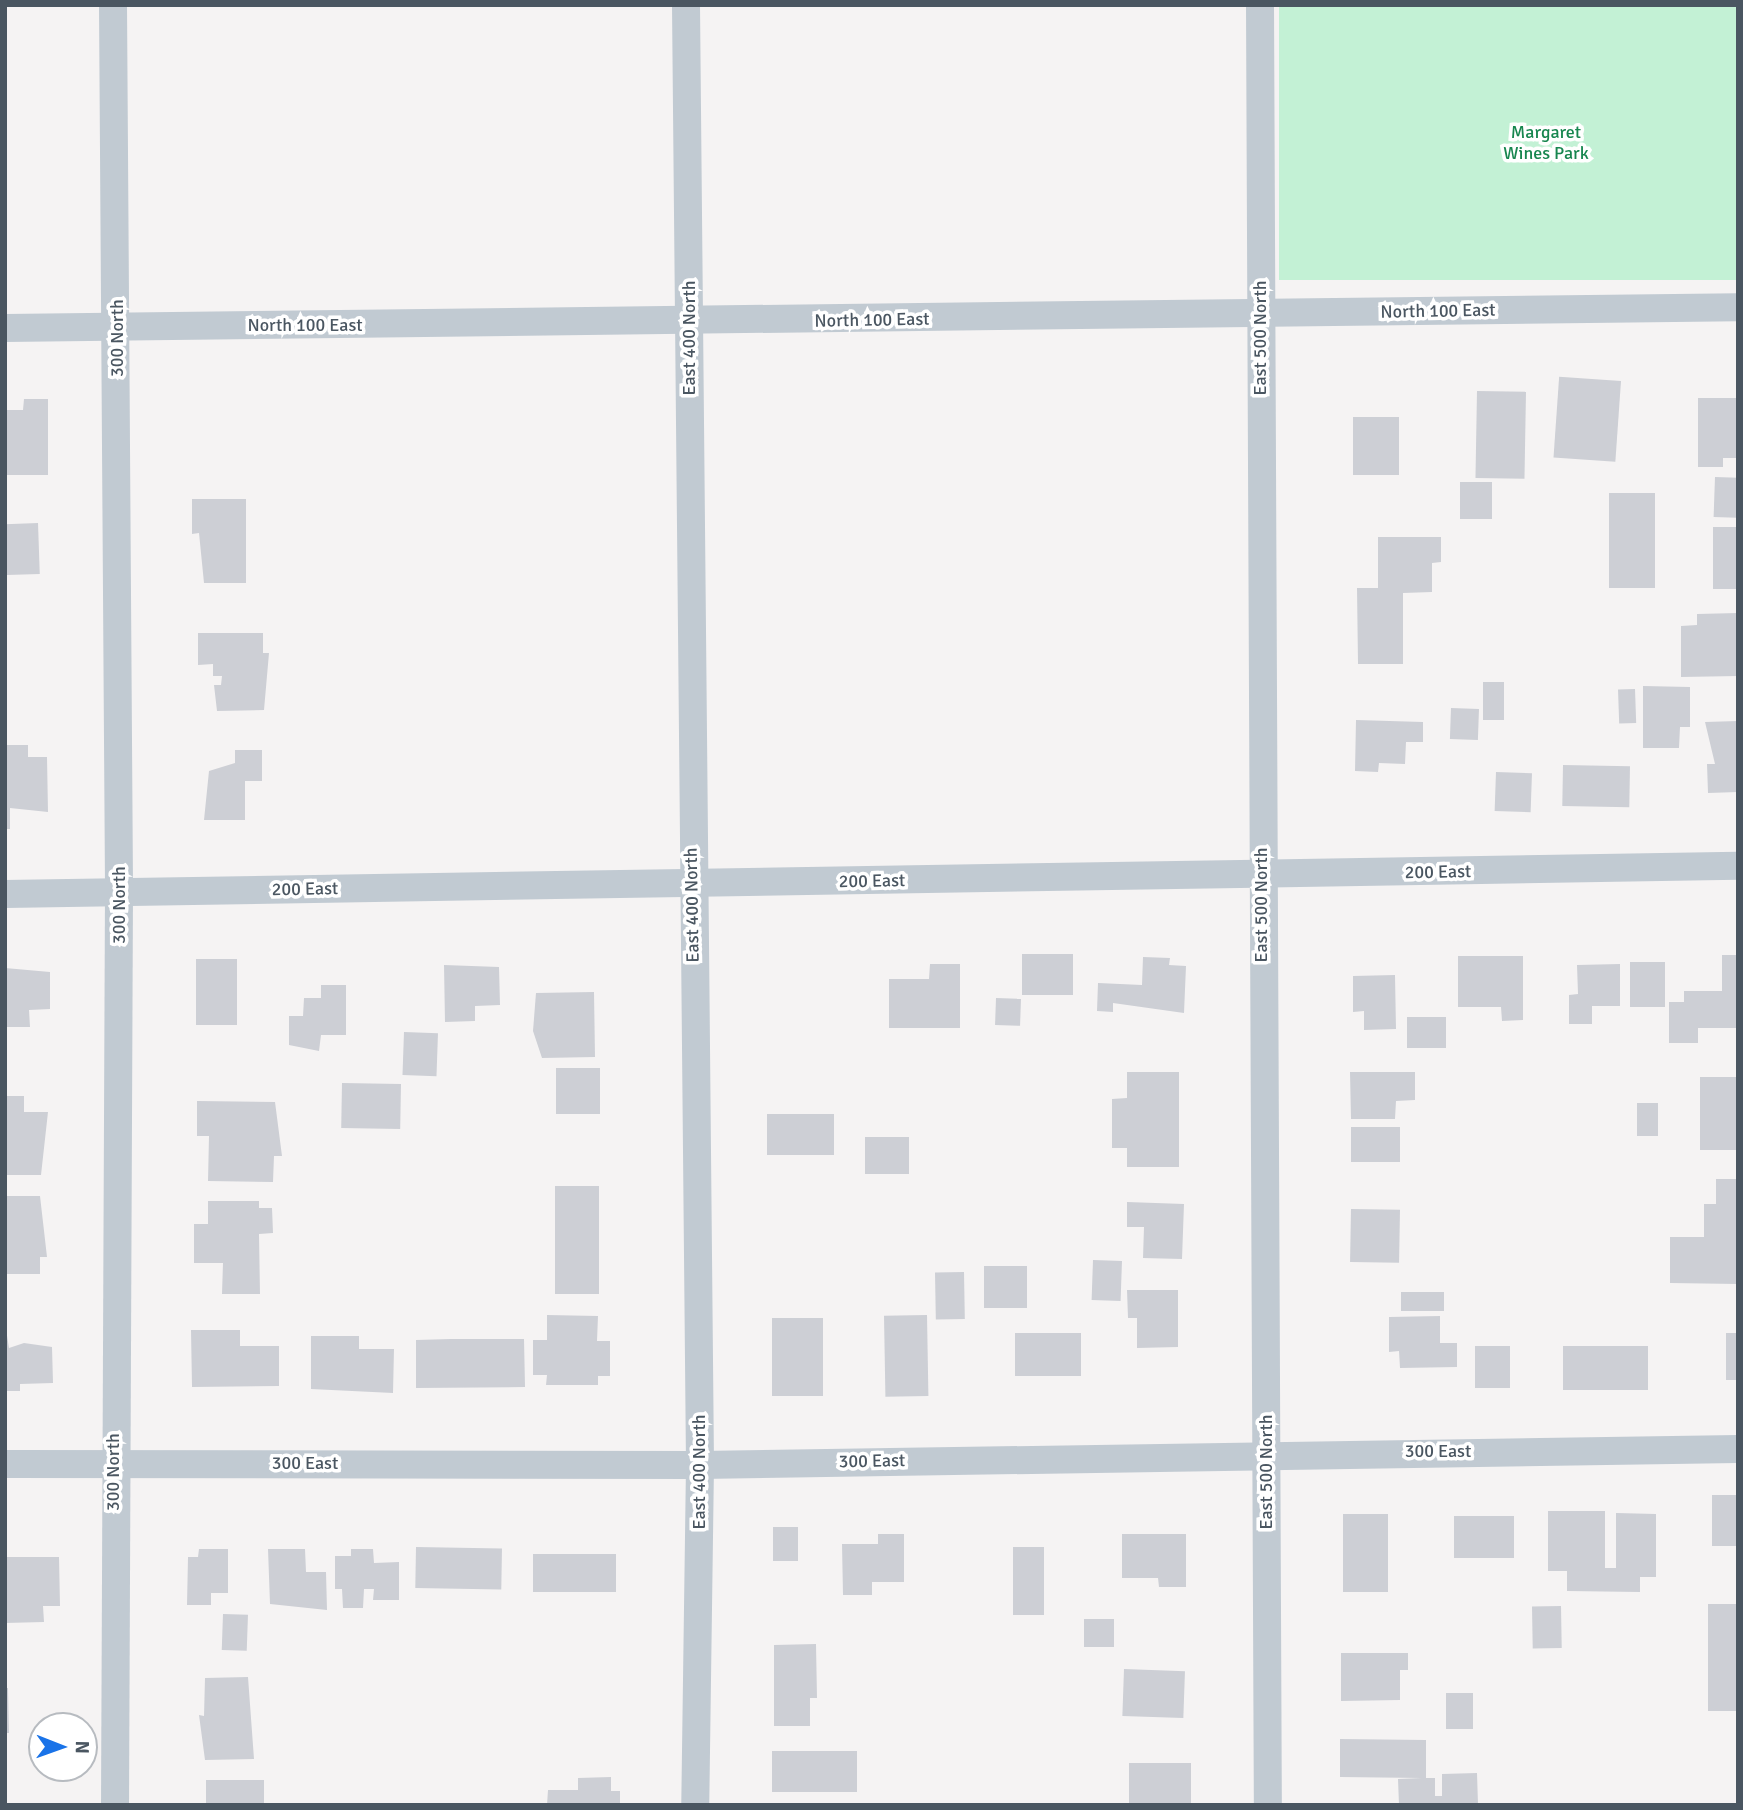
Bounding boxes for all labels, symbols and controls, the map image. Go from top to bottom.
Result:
park label: Margaret Wines Park [1503,122,1589,164]
street label: East 400 North [678,280,700,396]
street label: East 500 North [1249,280,1271,396]
street label: 300 North [106,299,128,377]
street label: North 100 East [1380,299,1496,323]
street label: North 100 East [814,308,930,332]
street label: North 100 East [247,314,363,336]
street label: East 400 North [680,847,704,963]
street label: East 500 North [1250,847,1272,963]
street label: 200 East [1405,861,1471,883]
street label: 300 North [108,866,130,944]
street label: 200 East [839,870,905,892]
street label: 200 East [272,878,338,900]
street label: East 400 North [688,1414,710,1530]
street label: East 500 North [1255,1414,1277,1530]
street label: 300 North [102,1433,124,1511]
street label: 300 East [1405,1440,1471,1462]
street label: 300 East [839,1450,905,1472]
street label: 300 East [272,1452,338,1474]
north arrow [28,1712,98,1782]
text: N [70,1741,94,1754]

